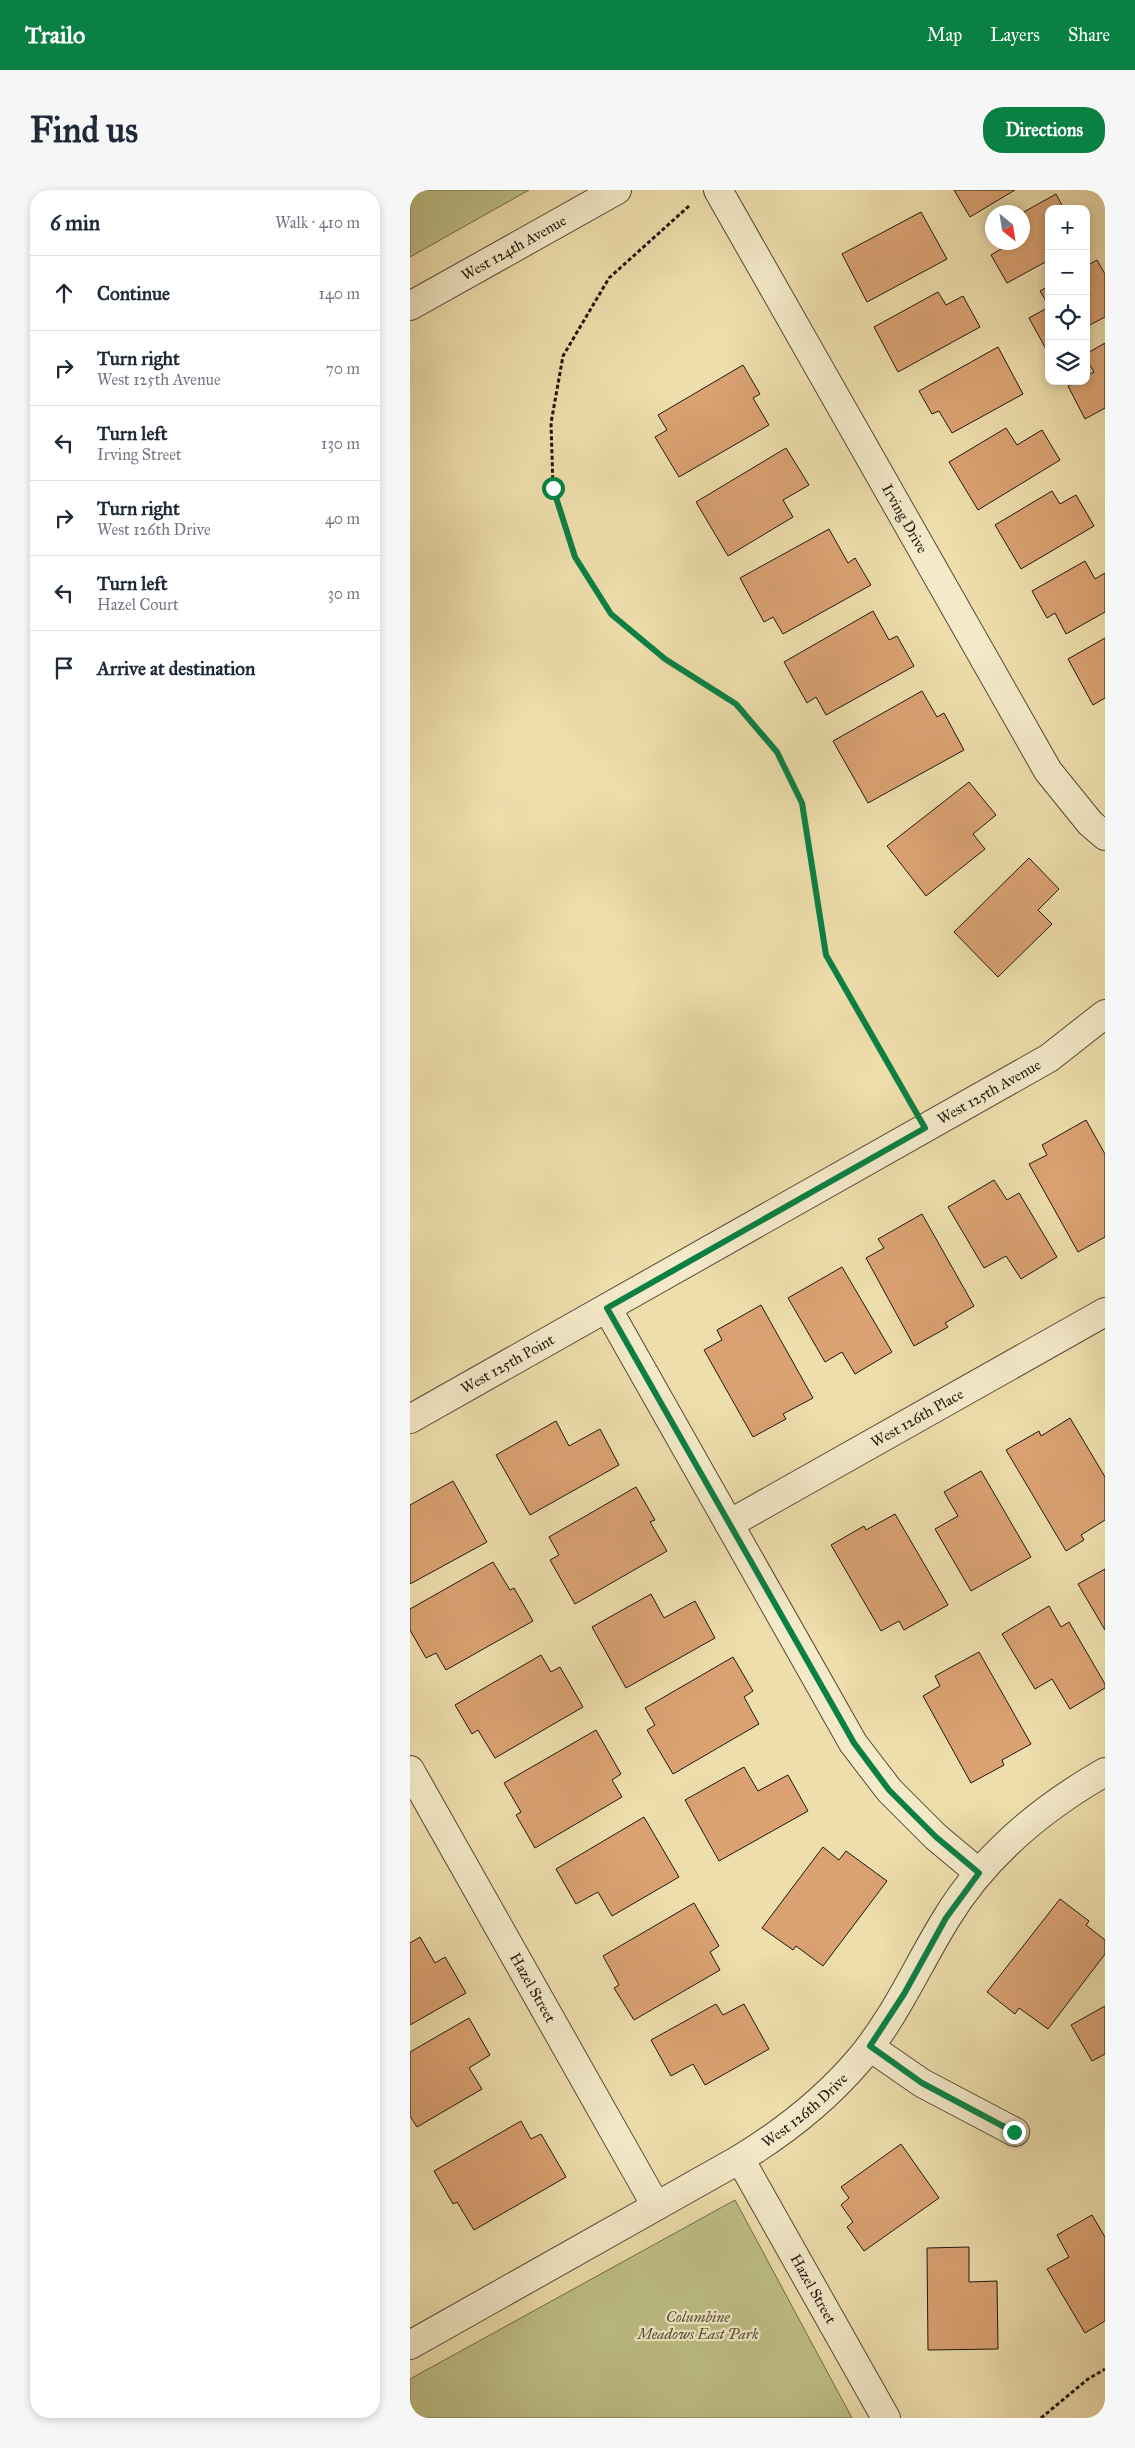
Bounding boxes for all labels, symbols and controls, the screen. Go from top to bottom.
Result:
text: Trailo [25,20,85,50]
text: Map [927,24,962,46]
text: Layers [990,24,1040,46]
text: Share [1068,24,1110,46]
button: Directions [983,107,1105,153]
text: Find us [30,109,138,152]
north arrow [985,205,1030,250]
map controls [1045,205,1090,385]
button: + [1045,205,1090,250]
text: 6 min [50,210,100,236]
street label: West 124th Avenue [458,211,569,284]
text: Walk · 410 m [275,213,360,232]
button: − [1045,250,1090,295]
icon: ahead [50,279,78,307]
text: Continue [97,282,170,305]
text: 140 m [319,284,360,303]
button: locate [1045,295,1090,340]
button: layers [1045,340,1090,385]
text: Turn right [97,347,180,370]
icon: right [50,354,78,382]
text: 70 m [325,359,360,378]
text: West 125th Avenue [97,370,221,389]
text: Turn left [97,422,167,445]
icon: left [50,429,78,457]
text: 130 m [321,434,360,453]
text: Irving Street [97,445,182,464]
route start [542,477,565,500]
street label: Irving Drive [878,481,931,556]
text: Turn right [97,497,180,520]
icon: right [50,504,78,532]
text: 40 m [325,509,360,528]
text: West 126th Drive [97,520,211,539]
text: Turn left [97,572,167,595]
icon: left [50,579,78,607]
text: 30 m [327,584,360,603]
text: Hazel Court [97,595,179,614]
icon: arrive [50,654,78,682]
text: Arrive at destination [97,657,255,680]
street label: West 125th Avenue [934,1056,1044,1128]
street label: West 125th Point [458,1330,558,1397]
street label: West 126th Place [868,1385,967,1451]
street label: Hazel Street [506,1950,560,2026]
street label: West 126th Drive [758,2069,852,2151]
route end [1003,2121,1026,2144]
street label: Hazel Street [786,2251,840,2327]
park label: Columbine Meadows East Park [635,2308,759,2343]

